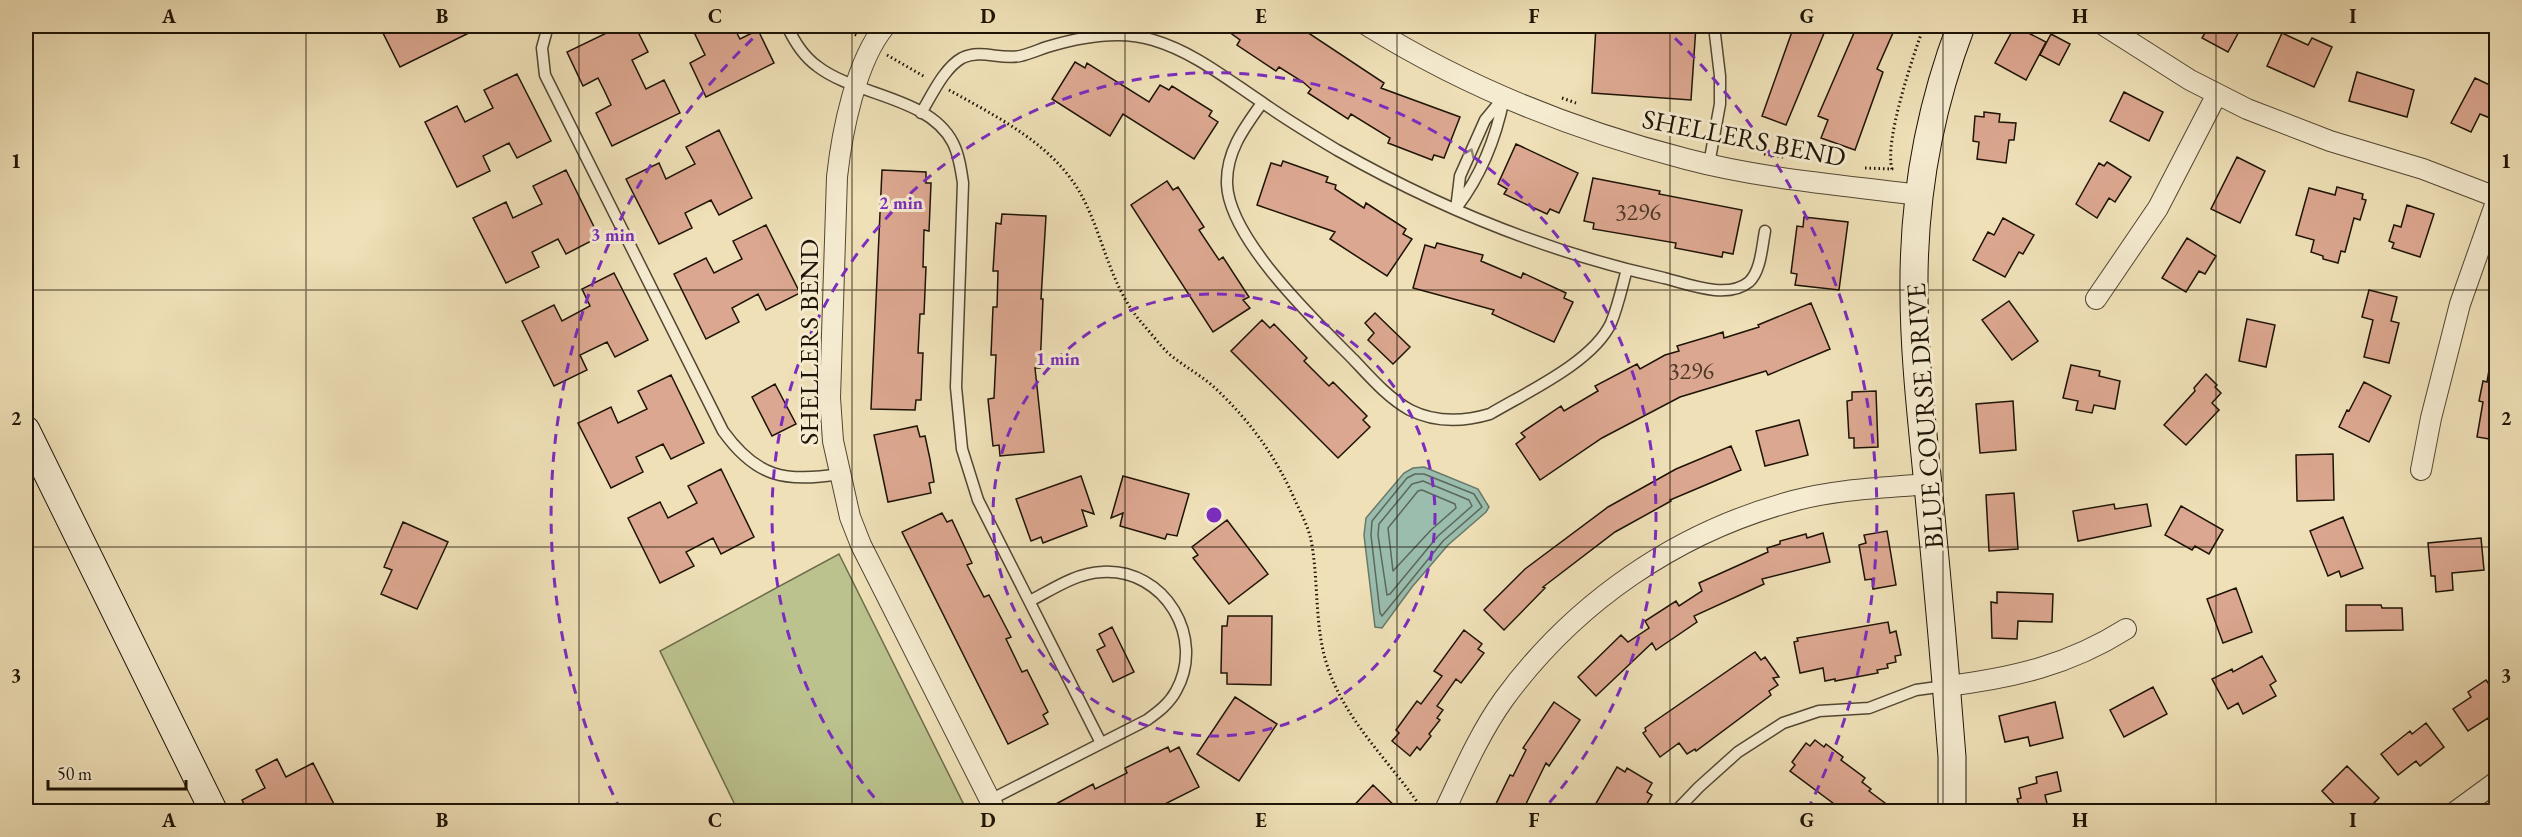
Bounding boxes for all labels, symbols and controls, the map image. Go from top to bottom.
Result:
text: A [161,3,177,29]
text: B [436,3,448,29]
text: C [708,3,722,29]
text: D [980,3,996,29]
text: E [1255,3,1267,29]
text: F [1529,3,1540,29]
text: G [1800,3,1814,29]
text: H [2072,3,2088,29]
text: I [2349,3,2357,29]
street label: SHELLERS BEND [1639,101,1849,174]
text: 1 [11,148,21,174]
text: 1 [2501,148,2511,174]
one-way arrow [1463,149,1475,160]
text: 2 min [879,191,923,214]
house number: 3296 [1615,196,1661,227]
text: 3 min [591,223,635,246]
street label: SHELLERS BEND [791,239,826,445]
street label: BLUE COURSE DRIVE [1898,282,1951,550]
text: 1 min [1036,347,1080,370]
house number: 3296 [1668,355,1714,386]
text: 2 [11,405,22,431]
text: 2 [2501,405,2512,431]
centre of rings [1204,505,1224,525]
text: 3 [11,662,21,688]
text: 3 [2501,662,2511,688]
scale bar [48,753,186,791]
text: 50 m [57,762,92,785]
text: A [161,807,177,833]
text: B [436,807,448,833]
text: C [708,807,722,833]
text: D [980,807,996,833]
text: E [1255,807,1267,833]
text: F [1529,807,1540,833]
text: G [1800,807,1814,833]
text: H [2072,807,2088,833]
text: I [2349,807,2357,833]

